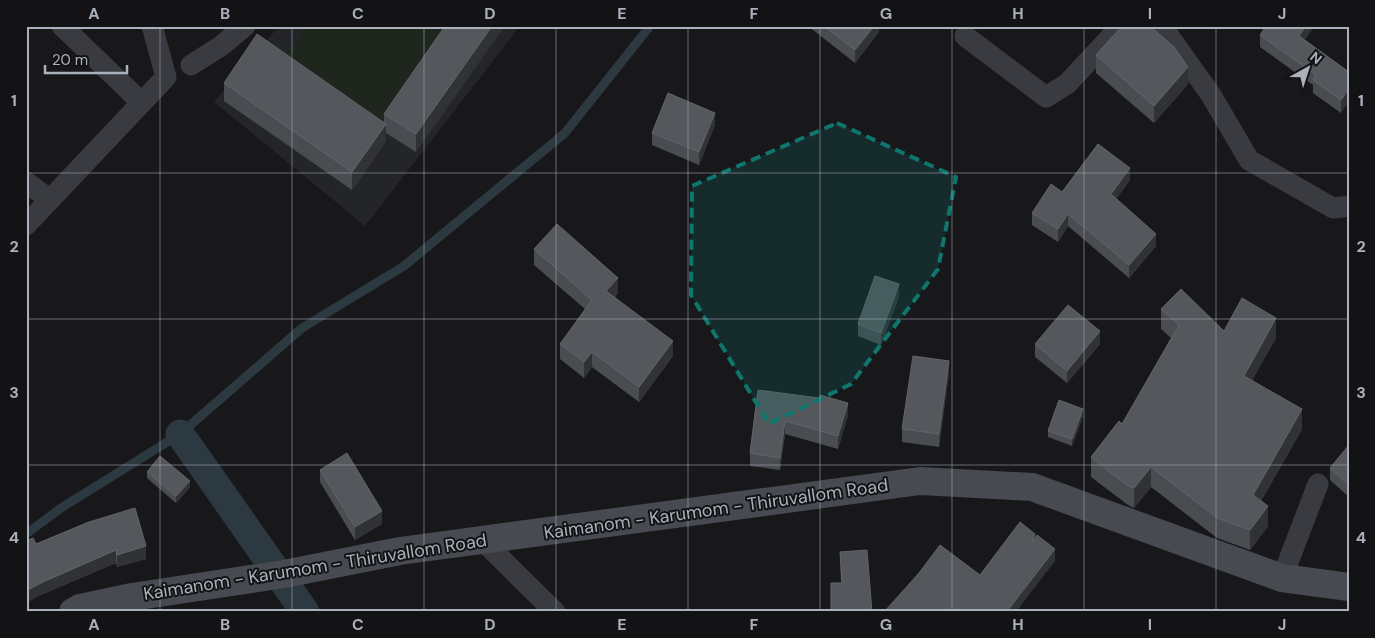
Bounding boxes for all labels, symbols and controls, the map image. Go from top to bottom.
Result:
text: A [88,3,100,24]
text: B [220,3,230,24]
text: C [352,3,364,24]
text: D [484,3,496,24]
text: E [617,3,627,24]
text: F [750,3,759,24]
text: G [880,3,892,24]
text: H [1012,3,1024,24]
text: I [1148,3,1152,24]
text: J [1278,3,1286,24]
scale bar [45,42,128,74]
north arrow [1282,42,1332,92]
text: N [1307,48,1326,68]
text: 20 m [52,50,88,70]
text: 1 [11,90,17,111]
text: 1 [1358,90,1364,111]
text: 2 [9,236,19,257]
text: 2 [1356,236,1366,257]
text: 3 [9,382,19,403]
text: 3 [1356,382,1366,403]
street label: Kaimanom - Karumom - Thiruvallom Road [542,473,890,545]
text: 4 [9,527,19,548]
text: 4 [1356,527,1366,548]
street label: Kaimanom - Karumom - Thiruvallom Road [142,528,488,606]
text: A [88,614,100,635]
text: B [220,614,230,635]
text: C [352,614,364,635]
text: D [484,614,496,635]
text: E [617,614,627,635]
text: F [750,614,759,635]
text: G [880,614,892,635]
text: H [1012,614,1024,635]
text: I [1148,614,1152,635]
text: J [1278,614,1286,635]

